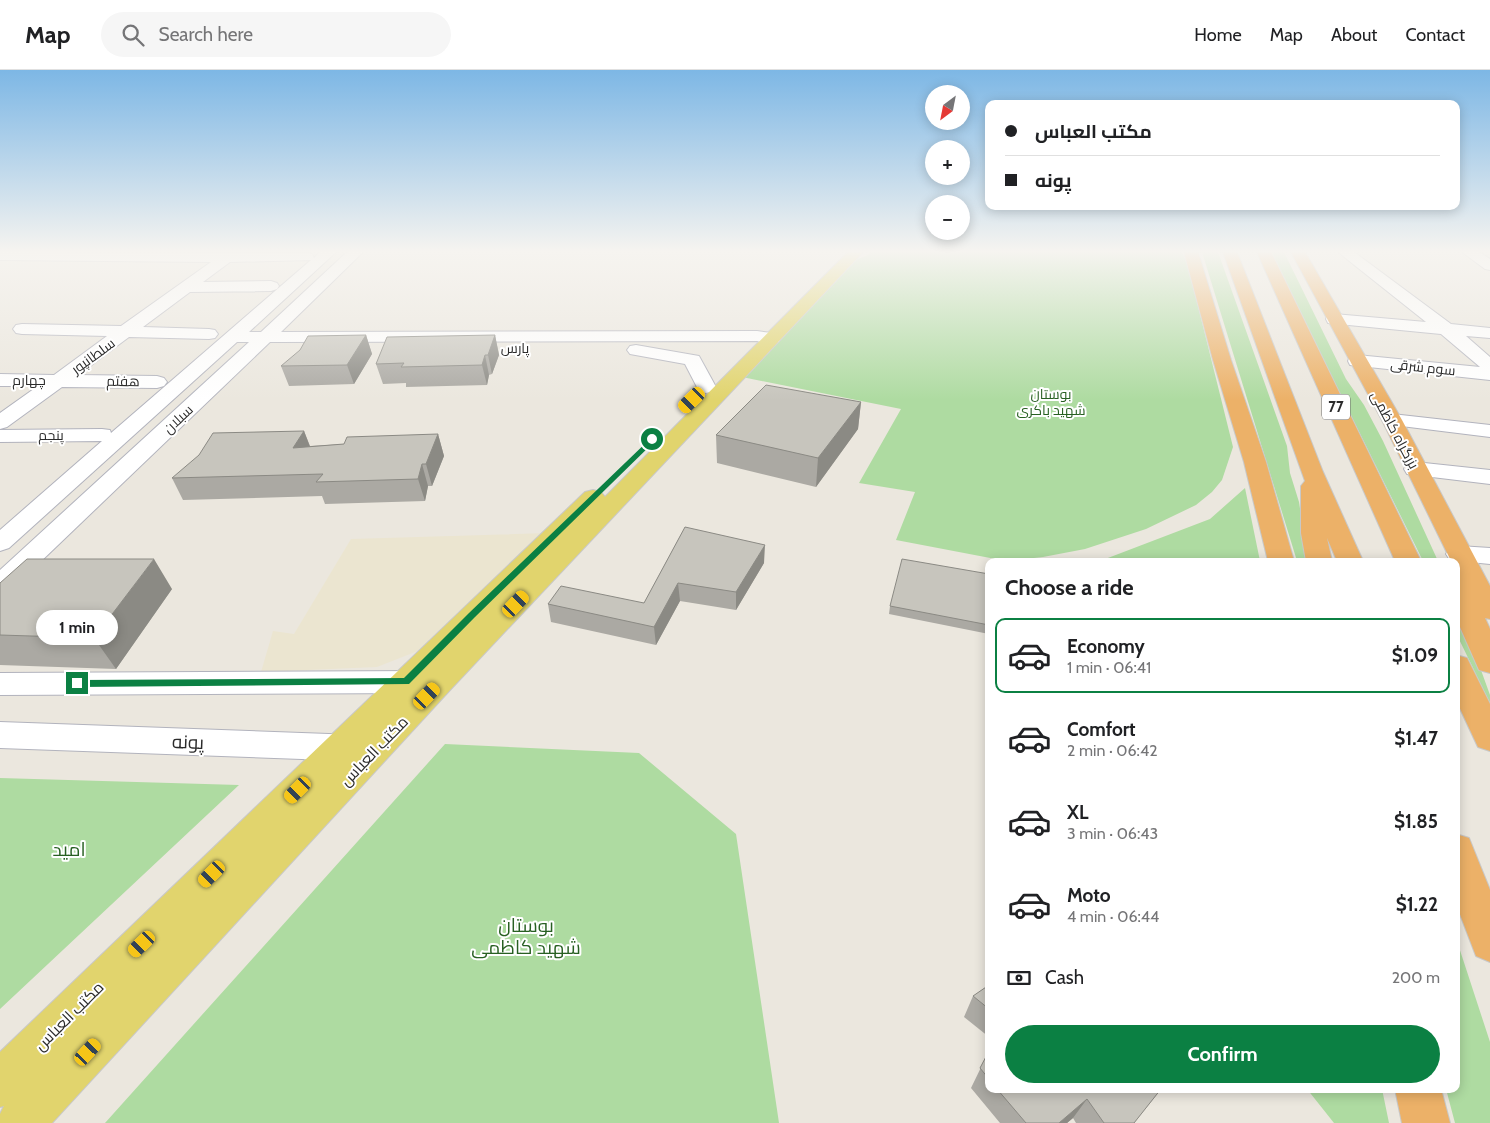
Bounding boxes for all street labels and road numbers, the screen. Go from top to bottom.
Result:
street label: سلطانپور [67,334,119,379]
street label: پارس [501,339,530,358]
street label: سوم شرقی [1390,355,1456,380]
street label: چهارم [12,371,46,390]
street label: هفتم [106,372,140,391]
street label: بزرگراه کاظمی [1367,388,1423,472]
road number: 77 [1322,394,1350,420]
street label: سبلان [159,401,197,437]
street label: پنجم [38,426,64,445]
street label: مکتب العباس [336,712,413,791]
street label: پونه [172,730,204,755]
street label: مکتب العباس [31,978,108,1055]

